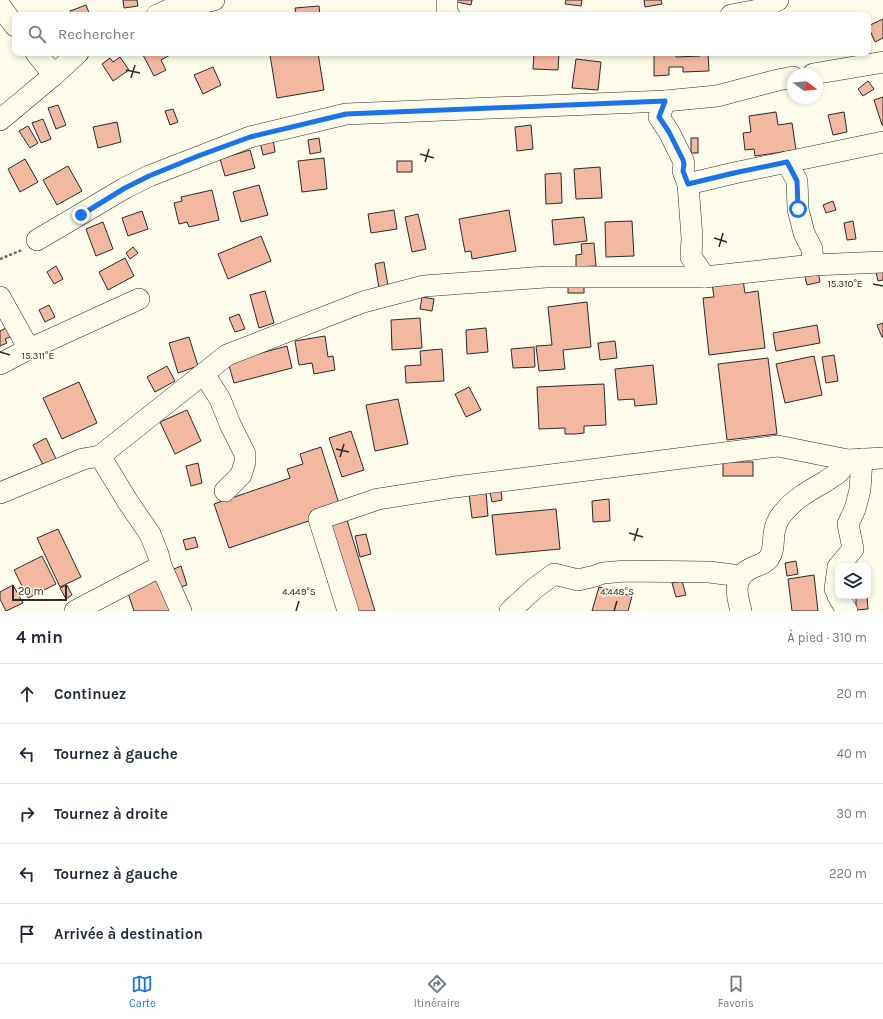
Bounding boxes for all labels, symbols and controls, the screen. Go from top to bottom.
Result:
search box [12,12,871,56]
icon: search [26,23,48,45]
text: Rechercher [58,25,135,43]
north arrow [787,68,823,104]
route start [789,200,807,218]
route end [72,206,90,224]
text: 15.310°E [828,278,862,290]
text: 15.311°E [22,350,54,362]
map controls [835,563,871,599]
button: layers [835,563,871,599]
scale bar [12,583,67,602]
text: 20 m [18,585,44,598]
text: 4.449°S [282,586,316,598]
text: 4.448°S [600,586,634,598]
text: 4 min [16,627,63,647]
text: À pied · 310 m [787,630,867,645]
icon: ahead [16,683,38,705]
text: Continuez [54,685,126,703]
text: 20 m [837,686,867,701]
icon: left [16,743,38,765]
text: Tournez à gauche [54,745,178,763]
text: 40 m [837,746,867,761]
icon: right [16,803,38,825]
text: Tournez à droite [54,805,168,823]
text: 30 m [836,806,867,821]
icon: left [16,863,38,885]
text: Tournez à gauche [54,865,178,883]
text: 220 m [829,866,867,881]
icon: arrive [16,923,38,945]
text: Arrivée à destination [54,925,203,943]
tab: Carte [129,973,156,1010]
tab: Itinéraire [414,973,460,1010]
tab: Favoris [718,973,754,1010]

